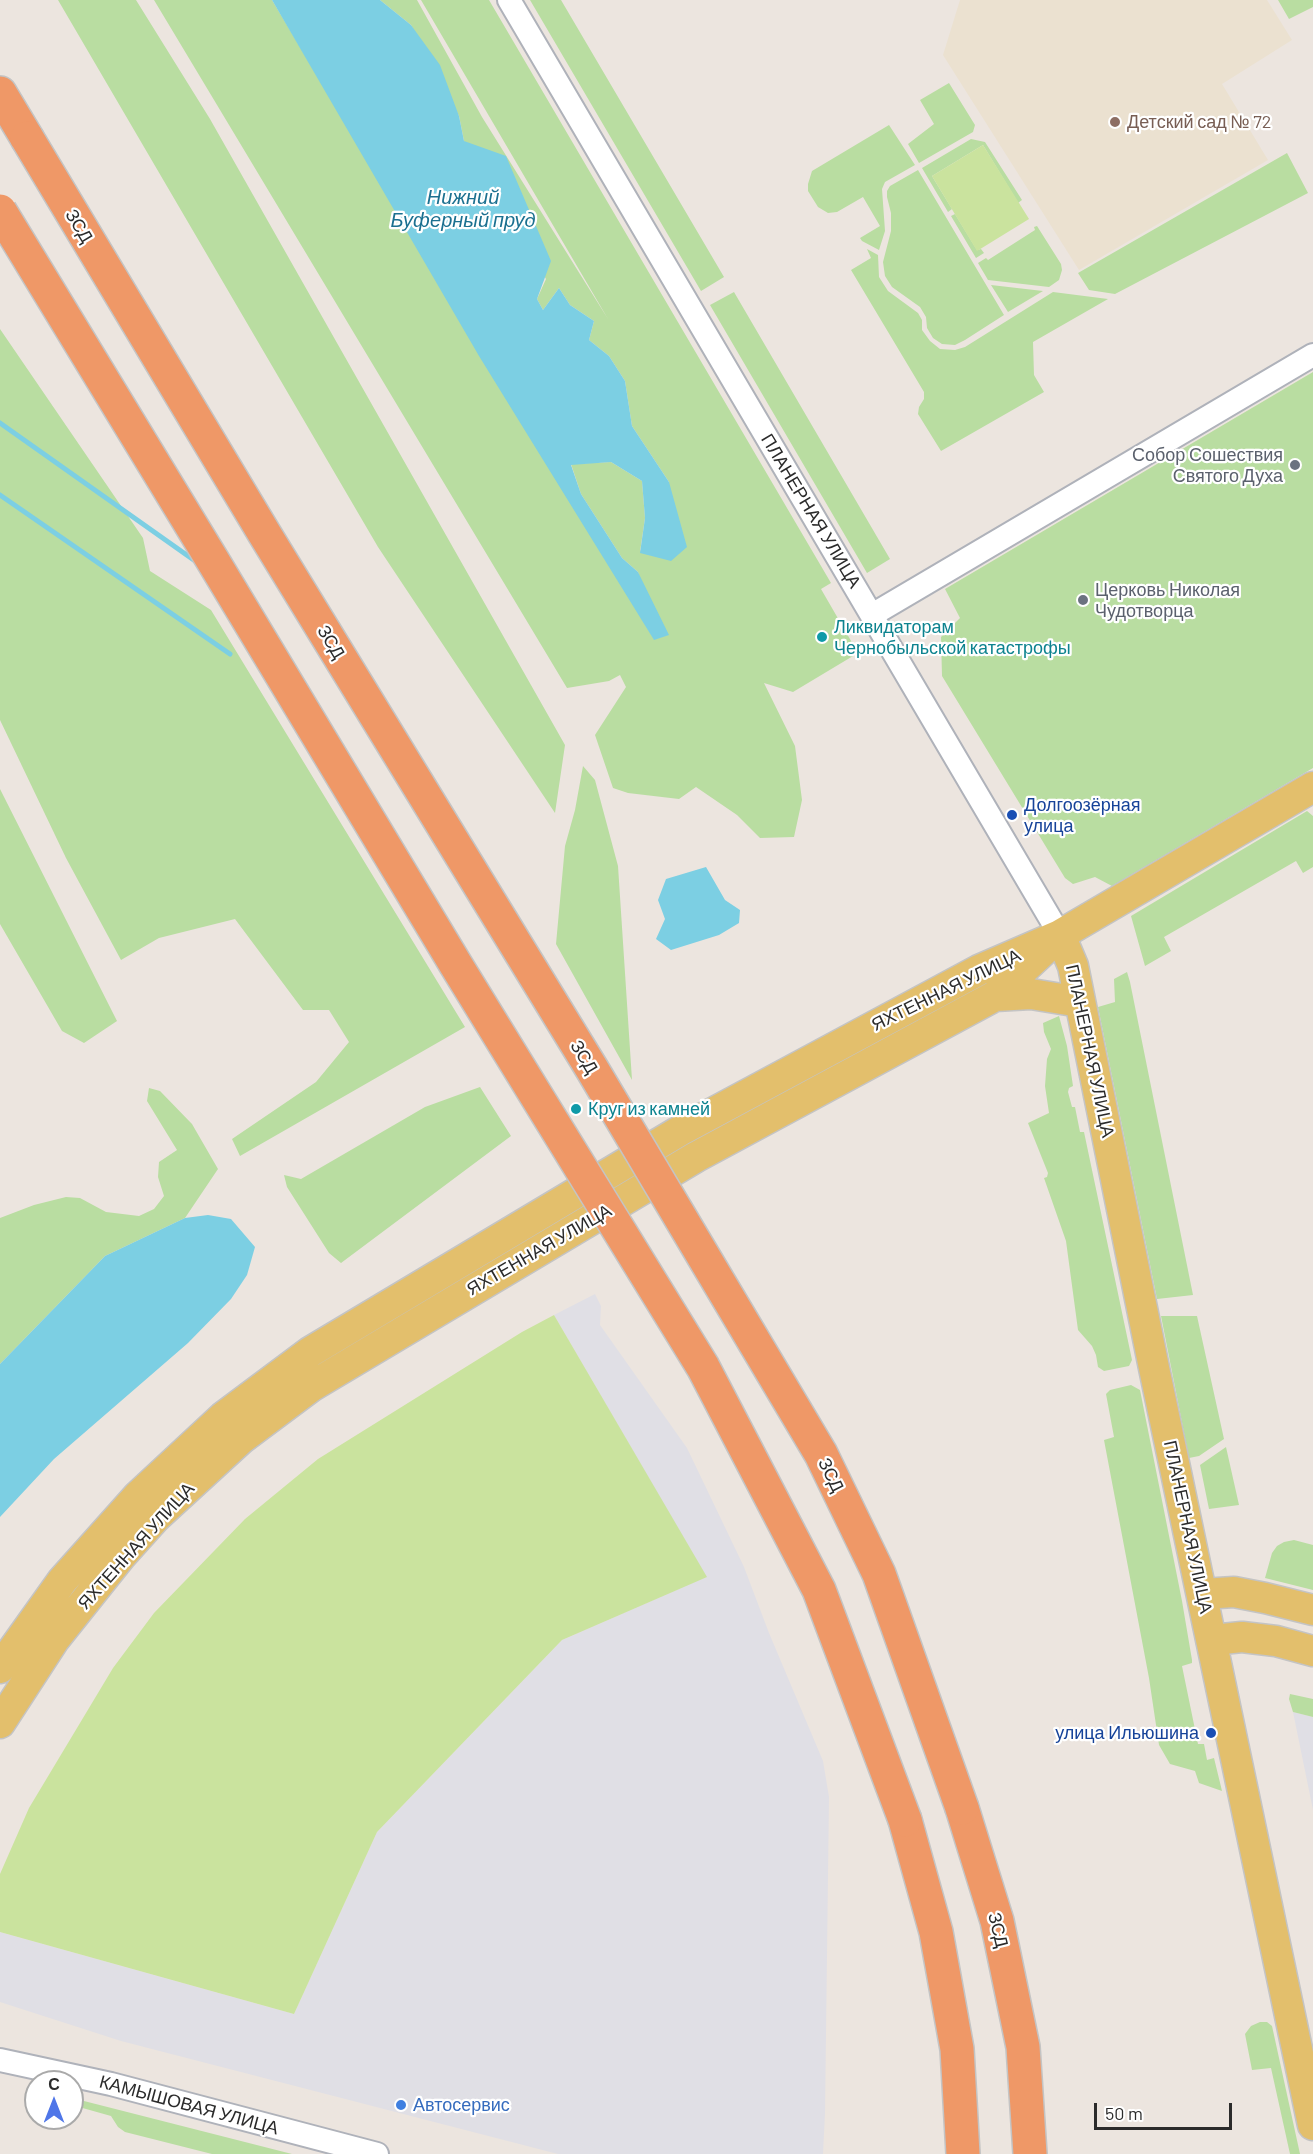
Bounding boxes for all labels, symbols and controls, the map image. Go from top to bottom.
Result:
place label: Детский сад № 72 [1127,111,1271,133]
marker: Детский сад № 72 [1108,115,1122,129]
water label: Нижний Буферный пруд [390,185,536,232]
street label: ЗСД [61,205,97,247]
street label: ПЛАНЕРНАЯ УЛИЦА [756,430,866,592]
place label: Собор Сошествия Святого Духа [1132,444,1283,486]
marker: Собор Сошествия Святого Духа [1288,458,1302,472]
place label: Церковь Николая Чудотворца [1095,579,1240,622]
marker: Церковь Николая Чудотворца [1076,593,1090,607]
place label: Ликвидаторам Чернобыльской катастрофы [834,616,1071,658]
street label: ЗСД [313,621,349,663]
marker: Ликвидаторам Чернобыльской катастрофы [815,630,829,644]
place label: Долгоозёрная улица [1024,794,1140,836]
marker: Долгоозёрная улица [1005,808,1019,822]
street label: ЯХТЕННАЯ УЛИЦА [868,944,1024,1036]
street label: ПЛАНЕРНАЯ УЛИЦА [1061,963,1119,1139]
street label: ЗСД [566,1036,602,1078]
place label: Круг из камней [588,1098,710,1120]
marker: Круг из камней [569,1102,583,1116]
street label: ЯХТЕННАЯ УЛИЦА [463,1200,615,1300]
street label: ПЛАНЕРНАЯ УЛИЦА [1159,1439,1217,1615]
street label: ЗСД [814,1454,848,1496]
street label: ЯХТЕННАЯ УЛИЦА [73,1478,199,1614]
place label: улица Ильюшина [1055,1722,1199,1744]
marker: улица Ильюшина [1204,1726,1218,1740]
street label: ЗСД [983,1910,1013,1950]
north arrow [24,2070,84,2130]
street label: КАМЫШОВАЯ УЛИЦА [97,2071,281,2139]
text: С [48,2074,60,2093]
scale bar [1097,2091,1235,2129]
place label: Автосервис [413,2094,510,2116]
marker: Автосервис [394,2098,408,2112]
text: 50 m [1105,2102,1143,2124]

